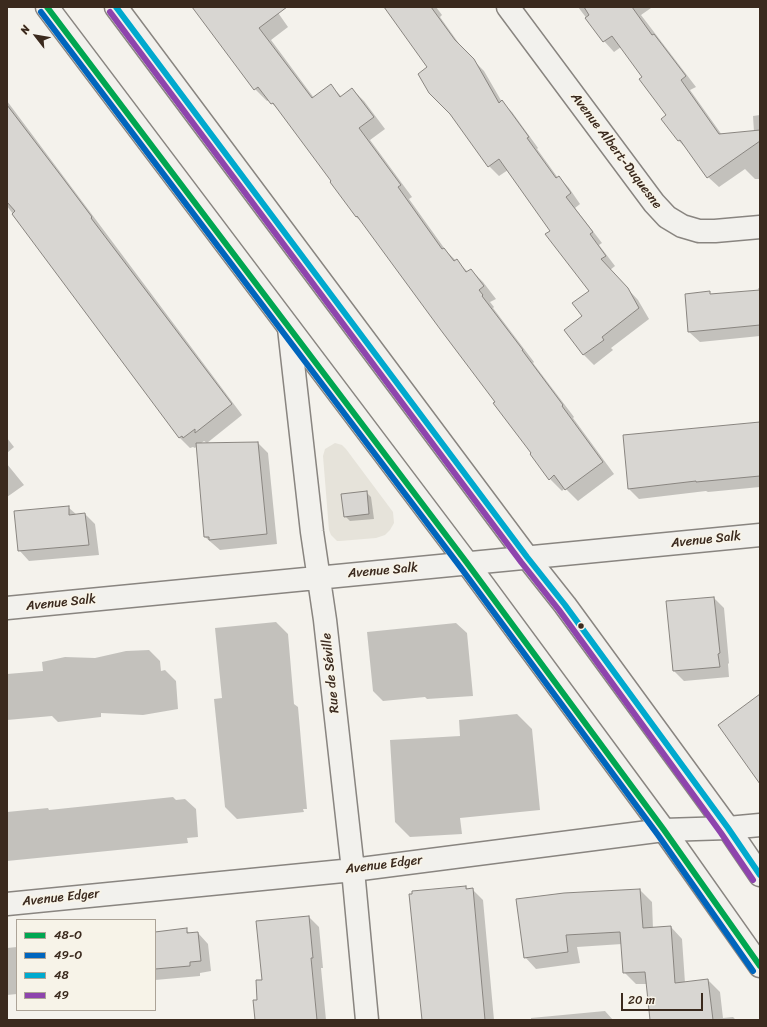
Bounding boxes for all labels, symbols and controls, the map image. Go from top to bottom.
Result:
north arrow [16,16,56,56]
text: N [15,21,35,38]
street label: Avenue Albert-Duquesne [567,90,665,212]
street label: Avenue Salk [670,529,742,551]
street label: Avenue Salk [347,560,419,582]
street label: Avenue Salk [25,592,97,614]
unlabelled marker [576,621,586,631]
street label: Rue de Séville [319,632,343,714]
street label: Avenue Edger [345,853,423,877]
street label: Avenue Edger [22,886,100,910]
legend [16,919,156,1011]
text: 48-O [54,924,82,946]
text: 49-O [54,944,82,966]
text: 48 [54,964,69,986]
text: 49 [54,984,69,1006]
scale bar [623,985,705,1011]
text: 20 m [628,989,655,1011]

